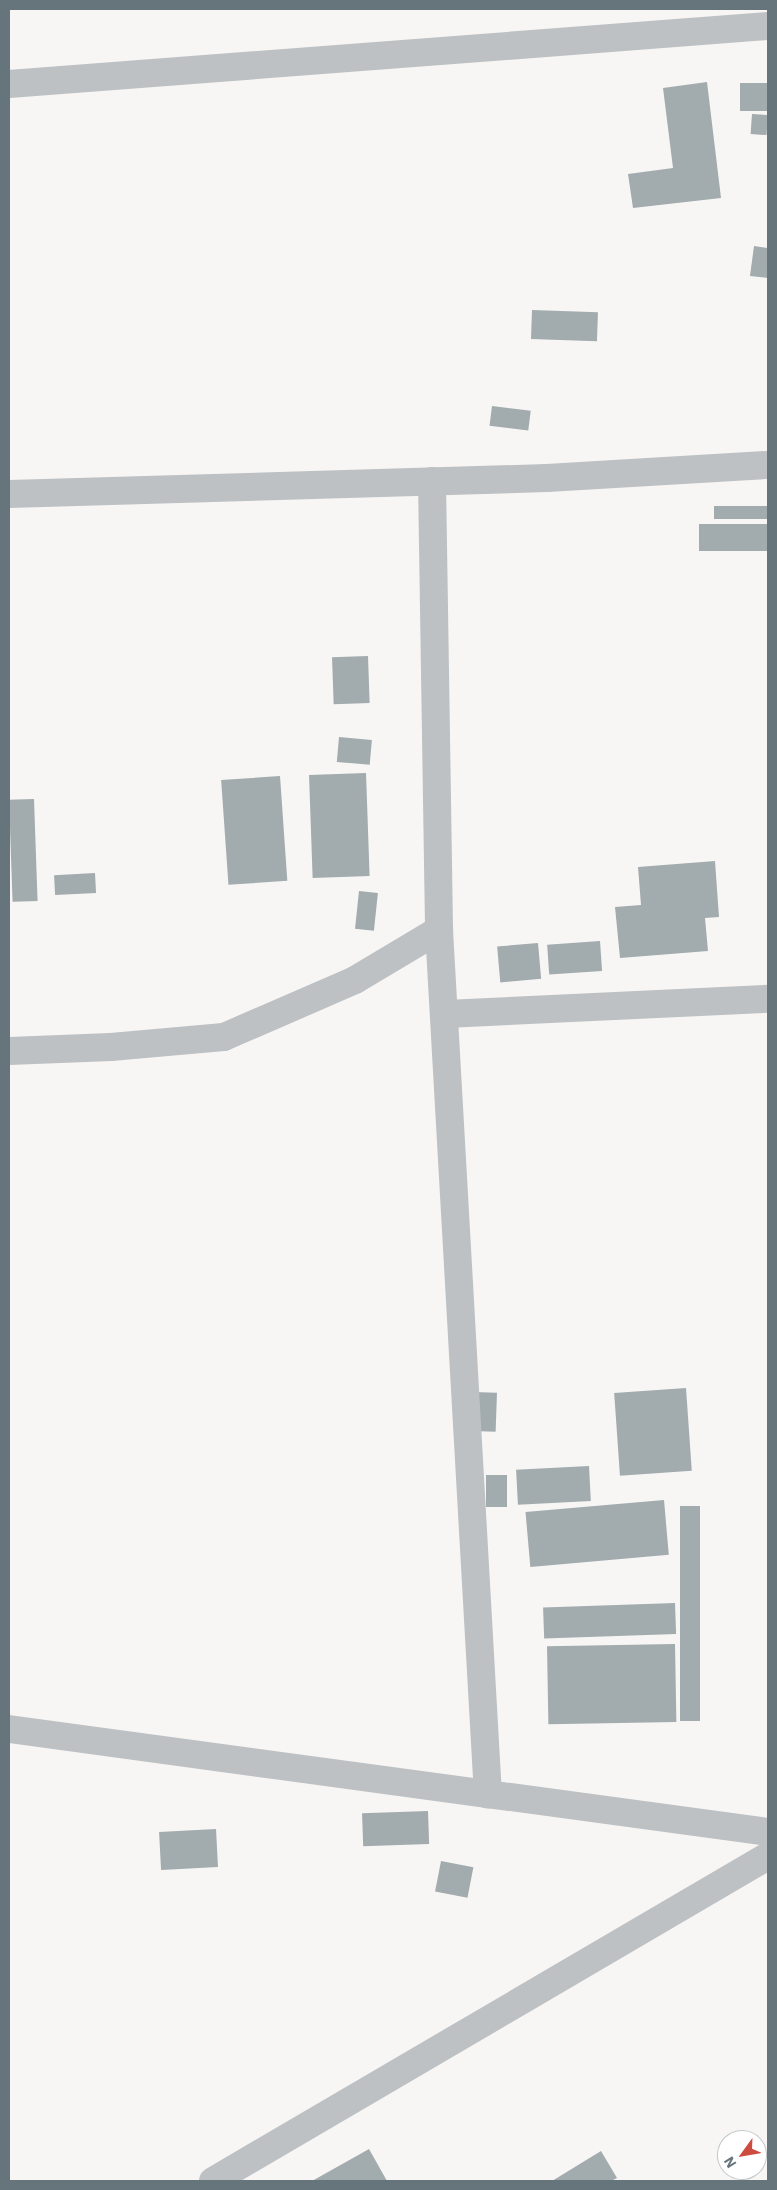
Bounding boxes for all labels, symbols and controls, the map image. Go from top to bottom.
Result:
north arrow [717,2130,767,2180]
text: N [720,2153,740,2171]

